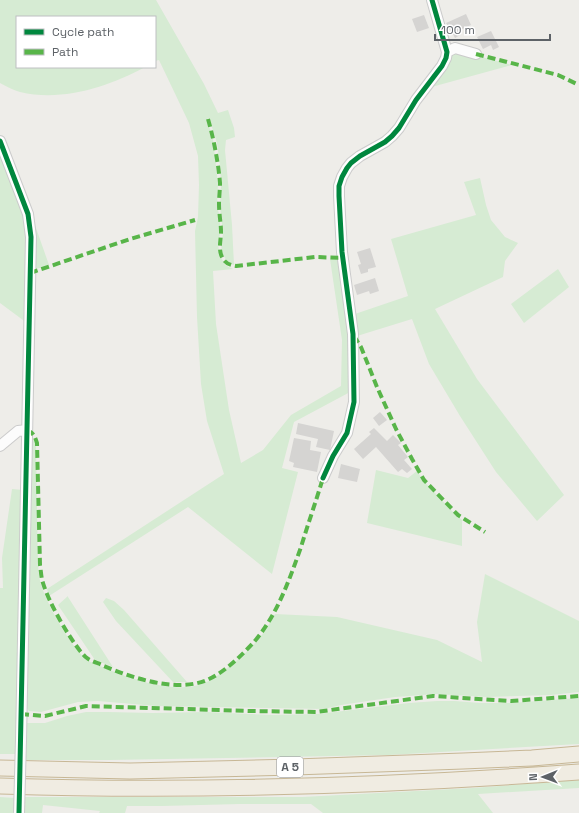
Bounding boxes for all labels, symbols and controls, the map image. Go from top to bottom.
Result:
legend [16,16,156,68]
scale bar [435,16,550,42]
text: 100 m [441,22,475,38]
text: Cycle path [52,24,114,40]
text: Path [52,44,78,60]
road number: A 5 [277,757,303,777]
north arrow [523,757,563,797]
text: N [526,773,540,781]

